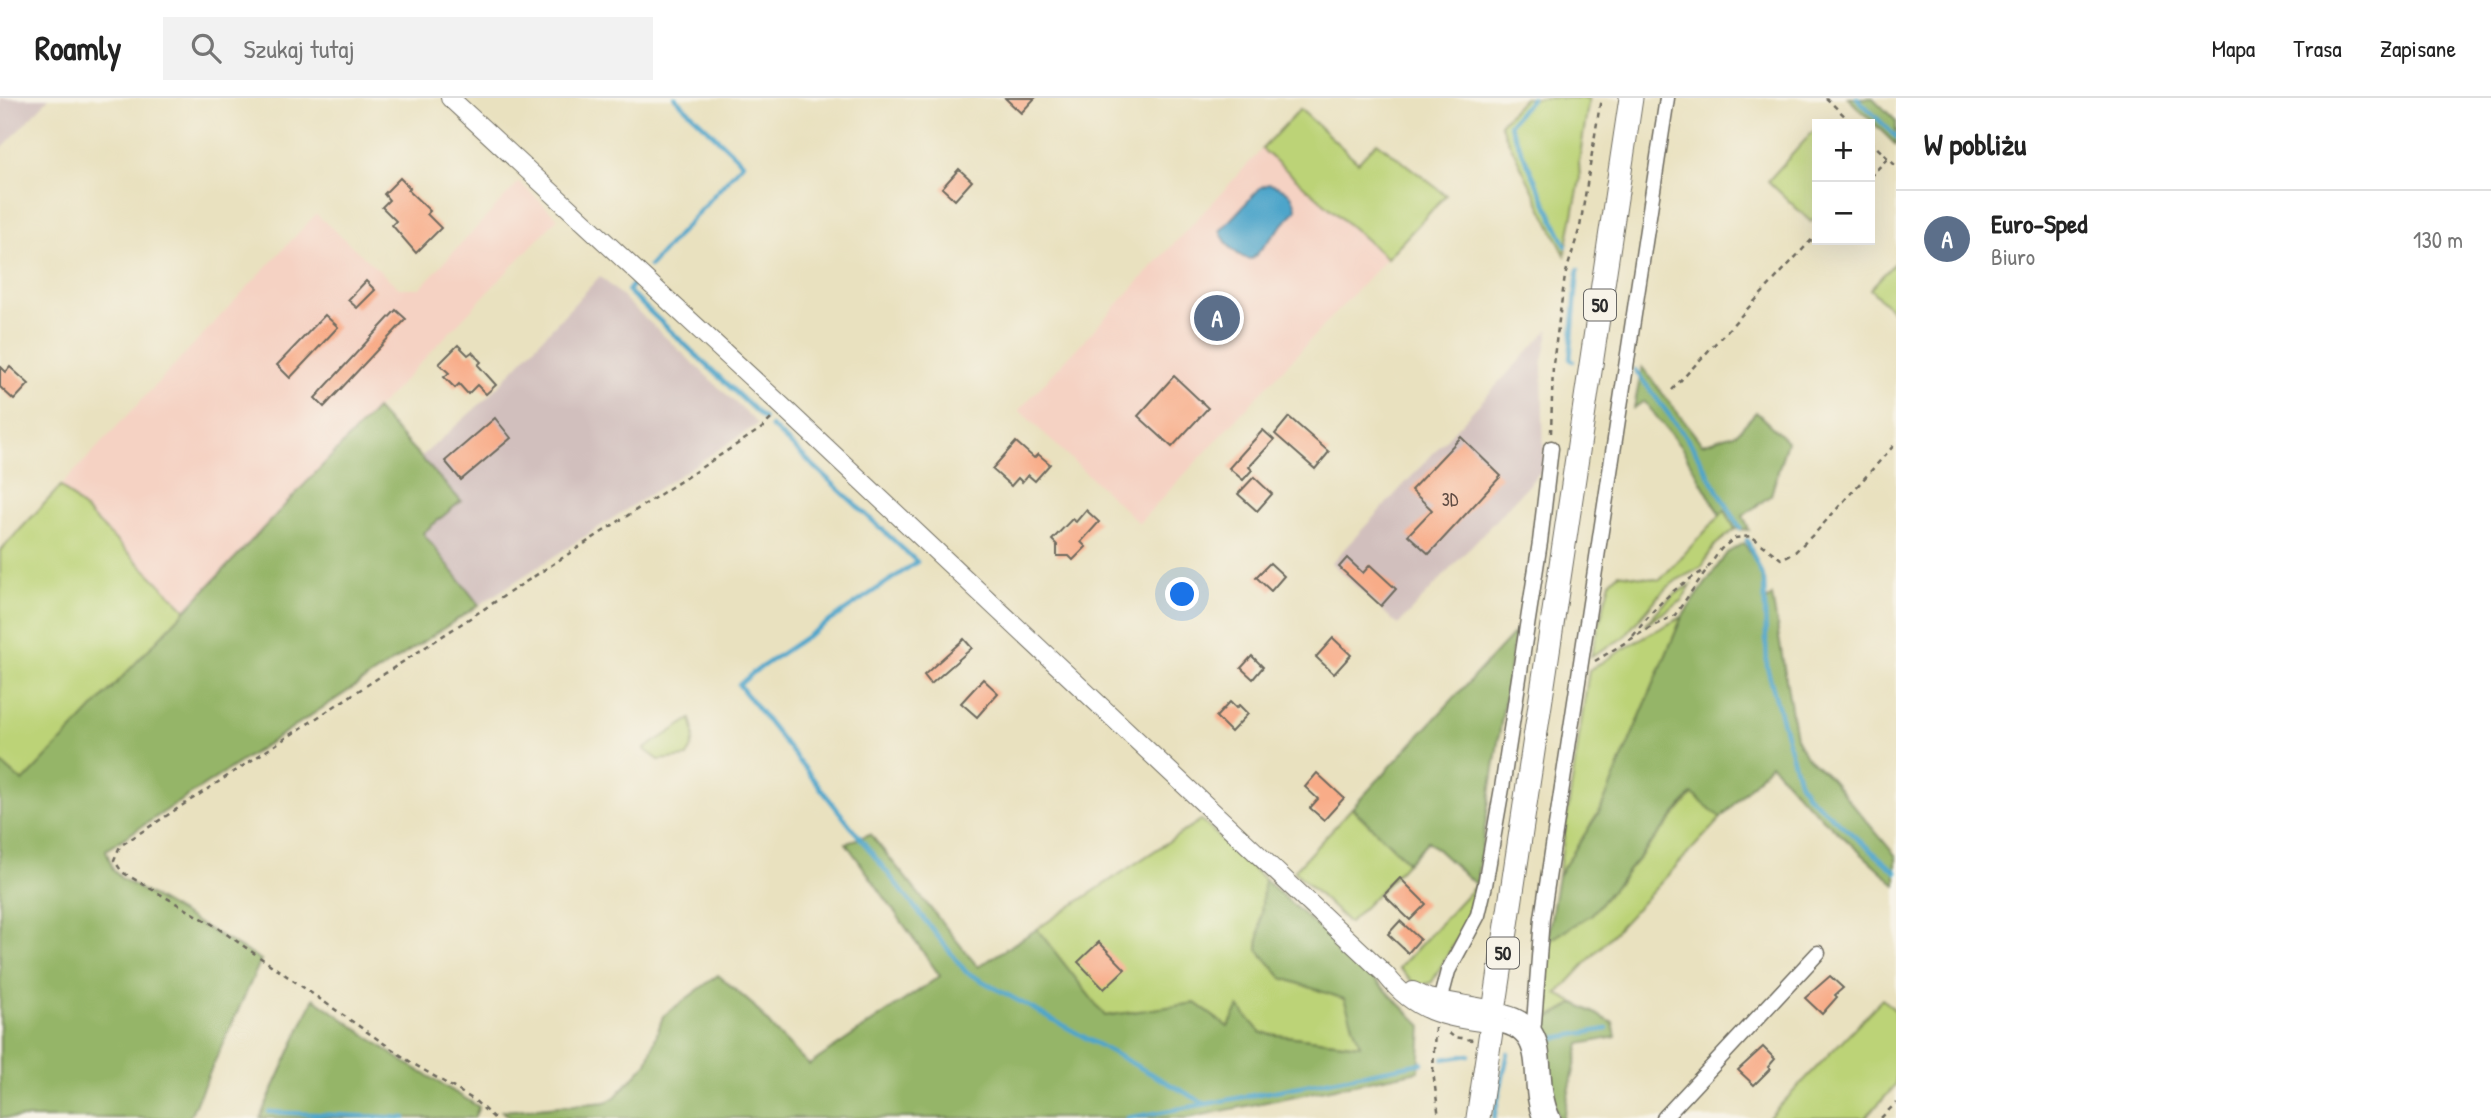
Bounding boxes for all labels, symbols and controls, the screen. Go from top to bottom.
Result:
search box [163,17,653,80]
text: Roamly [35,26,121,70]
icon: search [187,29,225,67]
text: Szukaj tutaj [243,31,355,66]
text: Mapa [2212,32,2255,64]
text: Trasa [2293,32,2342,64]
text: Zapisane [2380,32,2456,64]
map controls [1812,119,1875,245]
button: + [1812,119,1875,182]
text: W pobliżu [1924,124,2026,164]
button: − [1812,182,1875,245]
text: Euro-Sped [1991,206,2087,241]
text: A [1941,224,1953,255]
text: 130 m [2413,224,2463,255]
text: Biuro [1991,241,2035,272]
road number: 50 [1584,290,1616,321]
pin: A [1194,292,1240,344]
house number: 3D [1442,487,1459,512]
your location [1165,577,1199,611]
road number: 50 [1487,938,1519,968]

